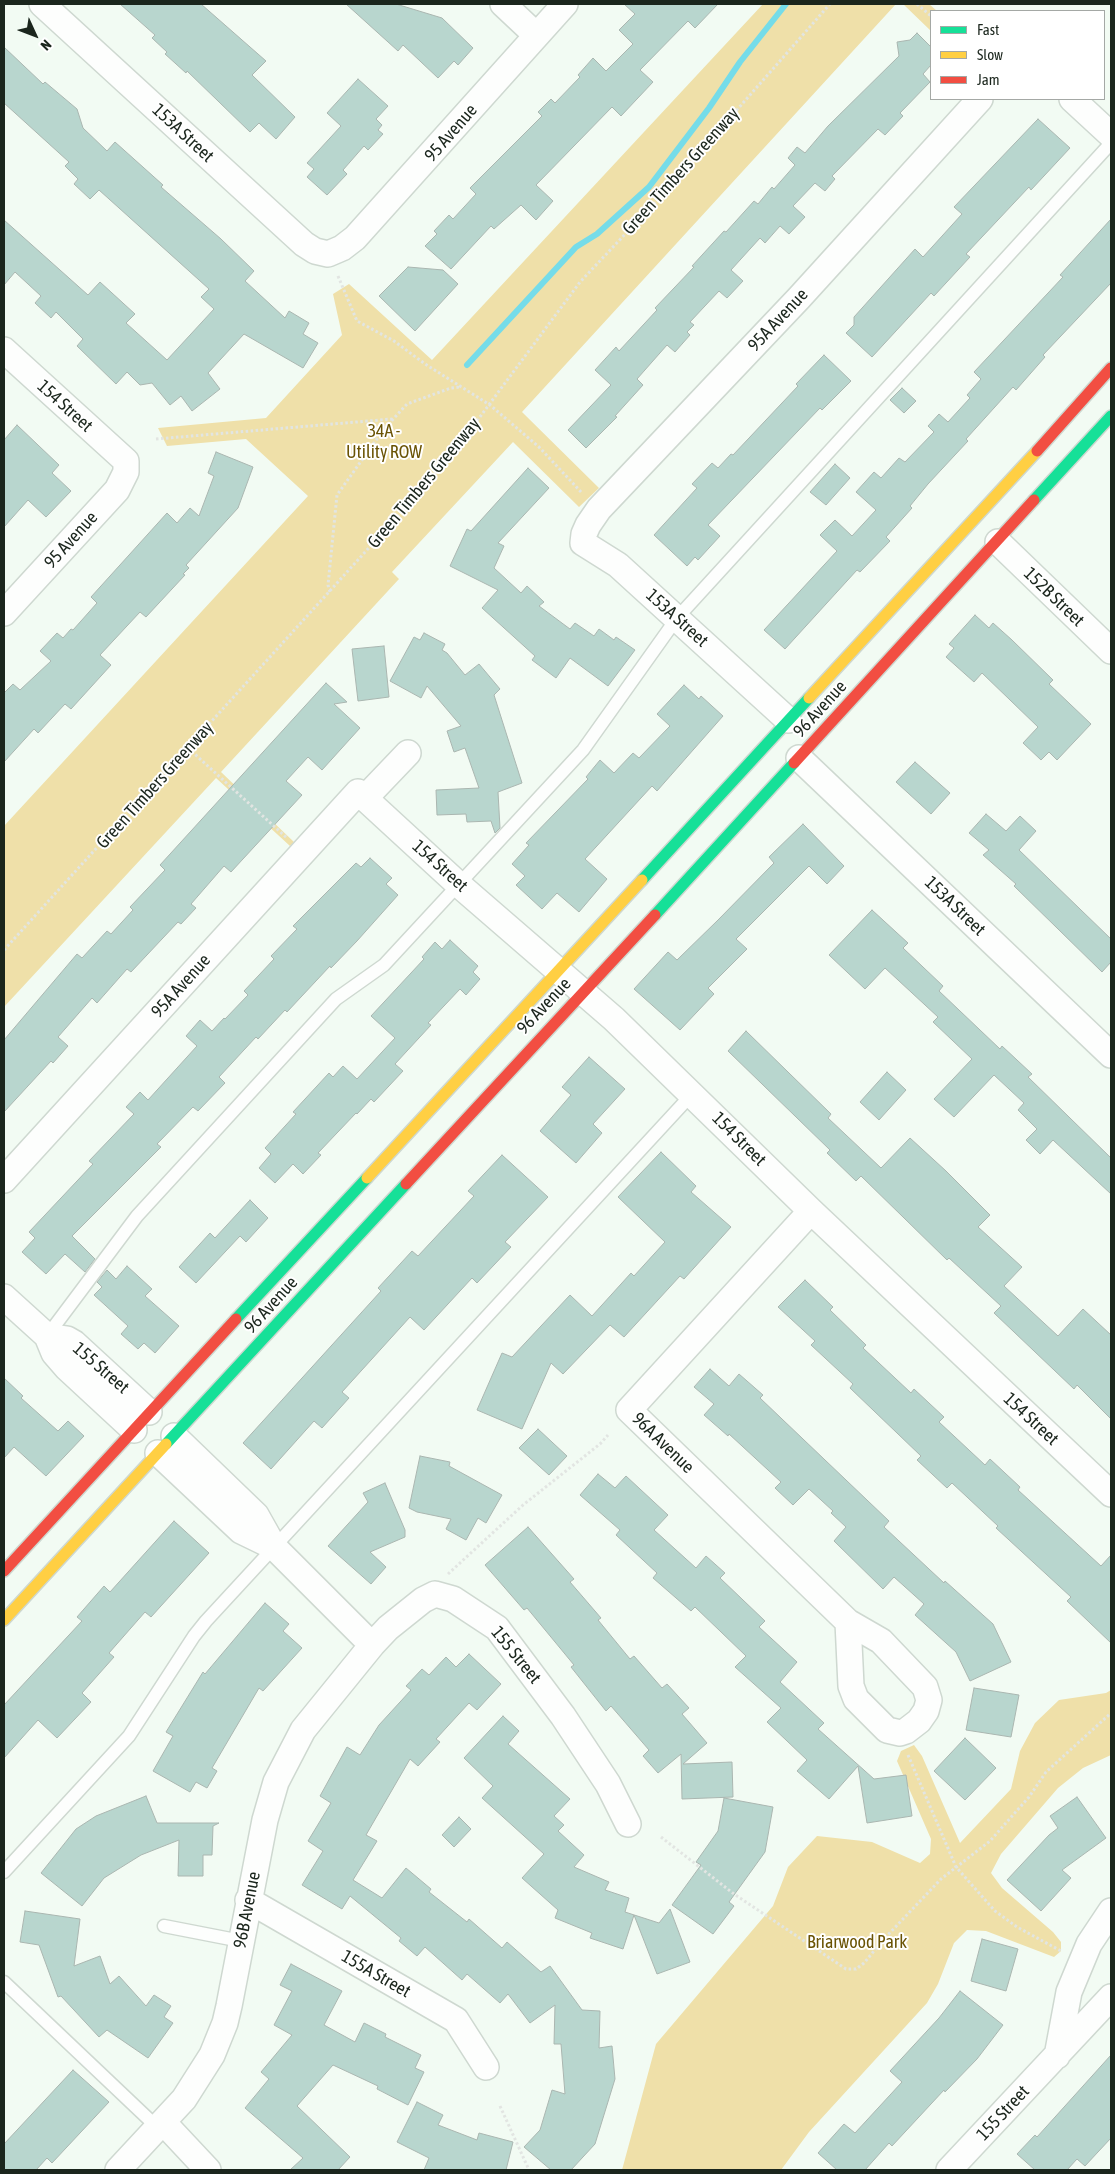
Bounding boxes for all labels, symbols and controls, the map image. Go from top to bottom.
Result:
north arrow [10,10,60,60]
legend [930,10,1105,100]
text: Fast [977,21,999,38]
text: N [37,37,55,54]
text: Slow [977,46,1003,63]
text: Jam [977,71,1000,88]
street label: 153A Street [148,99,218,167]
street label: 95 Avenue [420,100,482,166]
street label: Green Timbers Greenway [618,103,744,239]
street label: 95A Avenue [743,284,813,356]
street label: 154 Street [33,375,97,437]
street label: Green Timbers Greenway [363,413,485,553]
park label: 34A - Utility ROW [346,420,422,462]
street label: 95 Avenue [40,507,102,573]
street label: 152B Street [1019,563,1089,631]
street label: 153A Street [641,584,713,652]
street label: 96 Avenue [789,676,851,742]
street label: Green Timbers Greenway [92,717,218,853]
street label: 154 Street [408,835,472,897]
street label: 153A Street [920,872,990,940]
street label: 95A Avenue [147,950,215,1022]
street label: 96 Avenue [513,973,575,1039]
street label: 154 Street [708,1108,770,1170]
street label: 96 Avenue [240,1272,302,1338]
street label: 155 Street [69,1338,133,1398]
street label: 154 Street [999,1388,1063,1450]
street label: 96A Avenue [627,1408,699,1478]
street label: 155 Street [486,1622,546,1688]
street label: 96B Avenue [229,1870,265,1950]
park label: Briarwood Park [807,1931,907,1953]
street label: 155A Street [338,1946,414,2002]
street label: 155 Street [972,2081,1034,2145]

